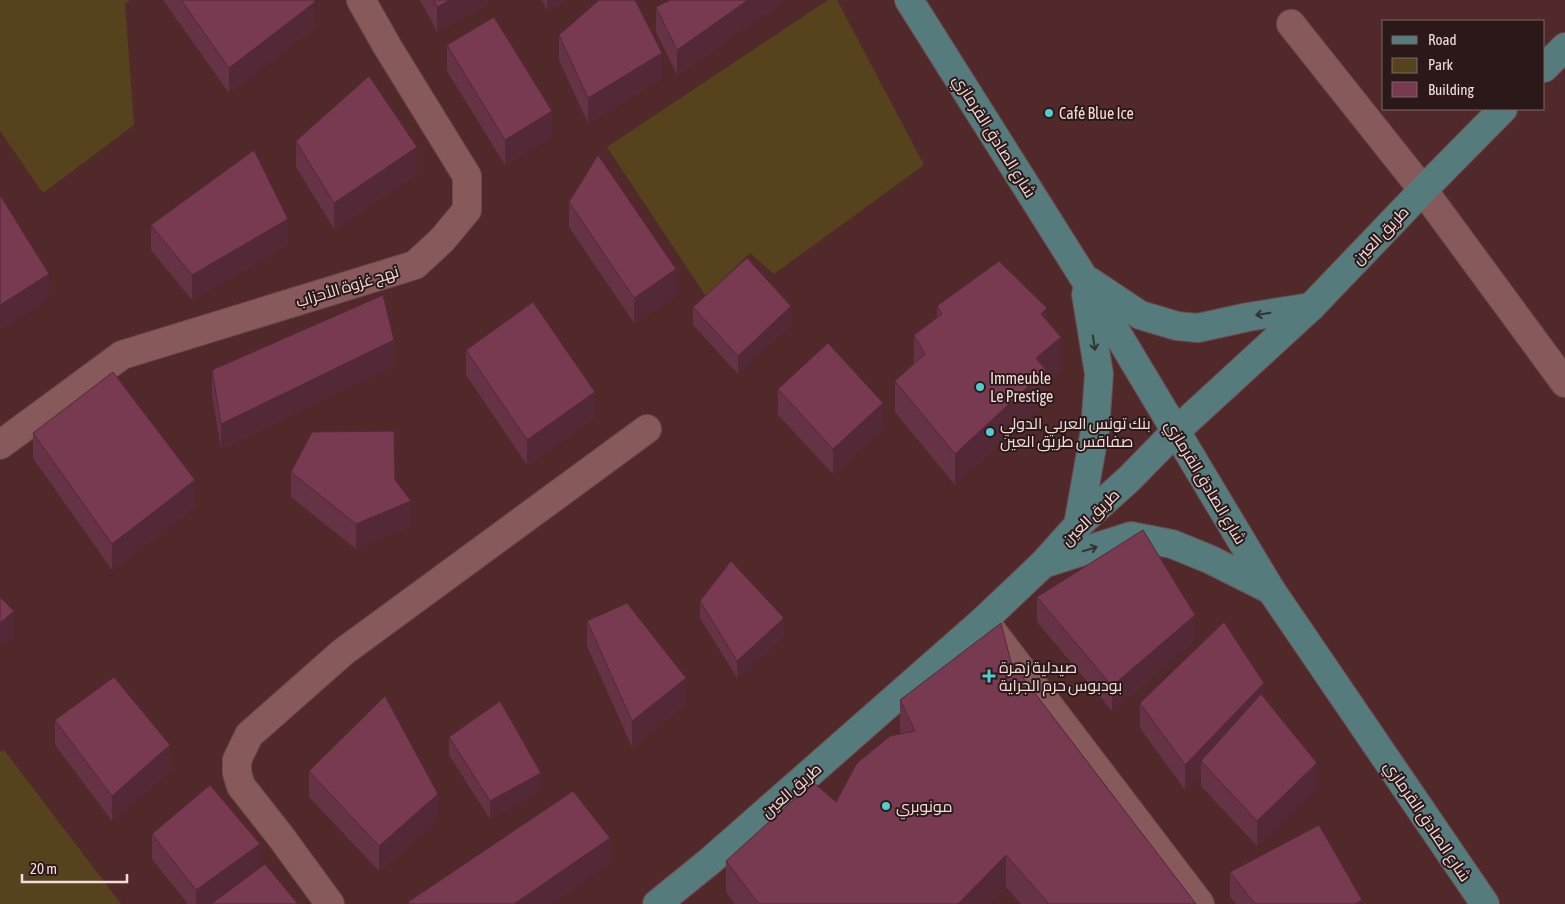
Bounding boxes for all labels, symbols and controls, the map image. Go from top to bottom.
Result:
legend [1382,20,1545,110]
text: Road [1428,31,1457,48]
text: Park [1428,56,1453,73]
street label: شارع الصادق القرمازي [946,71,1040,203]
text: Building [1428,81,1474,98]
place label: Café Blue Ice [1059,104,1134,122]
marker: Café Blue Ice [1043,107,1055,119]
street label: طريق العين [1348,202,1413,269]
street label: نهج غزوة الأحزاب [293,262,402,313]
one-way arrow [1255,310,1271,320]
one-way arrow [1090,335,1100,351]
place label: Immeuble Le Prestige [990,369,1053,406]
marker: Immeuble Le Prestige [974,381,986,393]
place label: بنك تونس العربي الدولي صفاقس طريق العين [1000,414,1151,452]
street label: شارع الصادق القرمازي [1158,417,1250,550]
marker: بنك تونس العربي الدولي صفاقس طريق العين [984,426,996,438]
street label: طريق العين [1057,485,1124,550]
one-way arrow [1082,544,1098,554]
place label: صيدلية زهرة بودبوس حرم الجراية [999,658,1122,697]
marker: صيدلية زهرة بودبوس حرم الجراية [983,670,995,682]
street label: شارع الصادق القرمازي [1377,757,1475,887]
street label: طريق العين [757,759,826,822]
place label: مونوبري [896,797,952,820]
marker: مونوبري [880,800,892,812]
scale bar [22,852,128,884]
text: 20 m [30,860,57,877]

